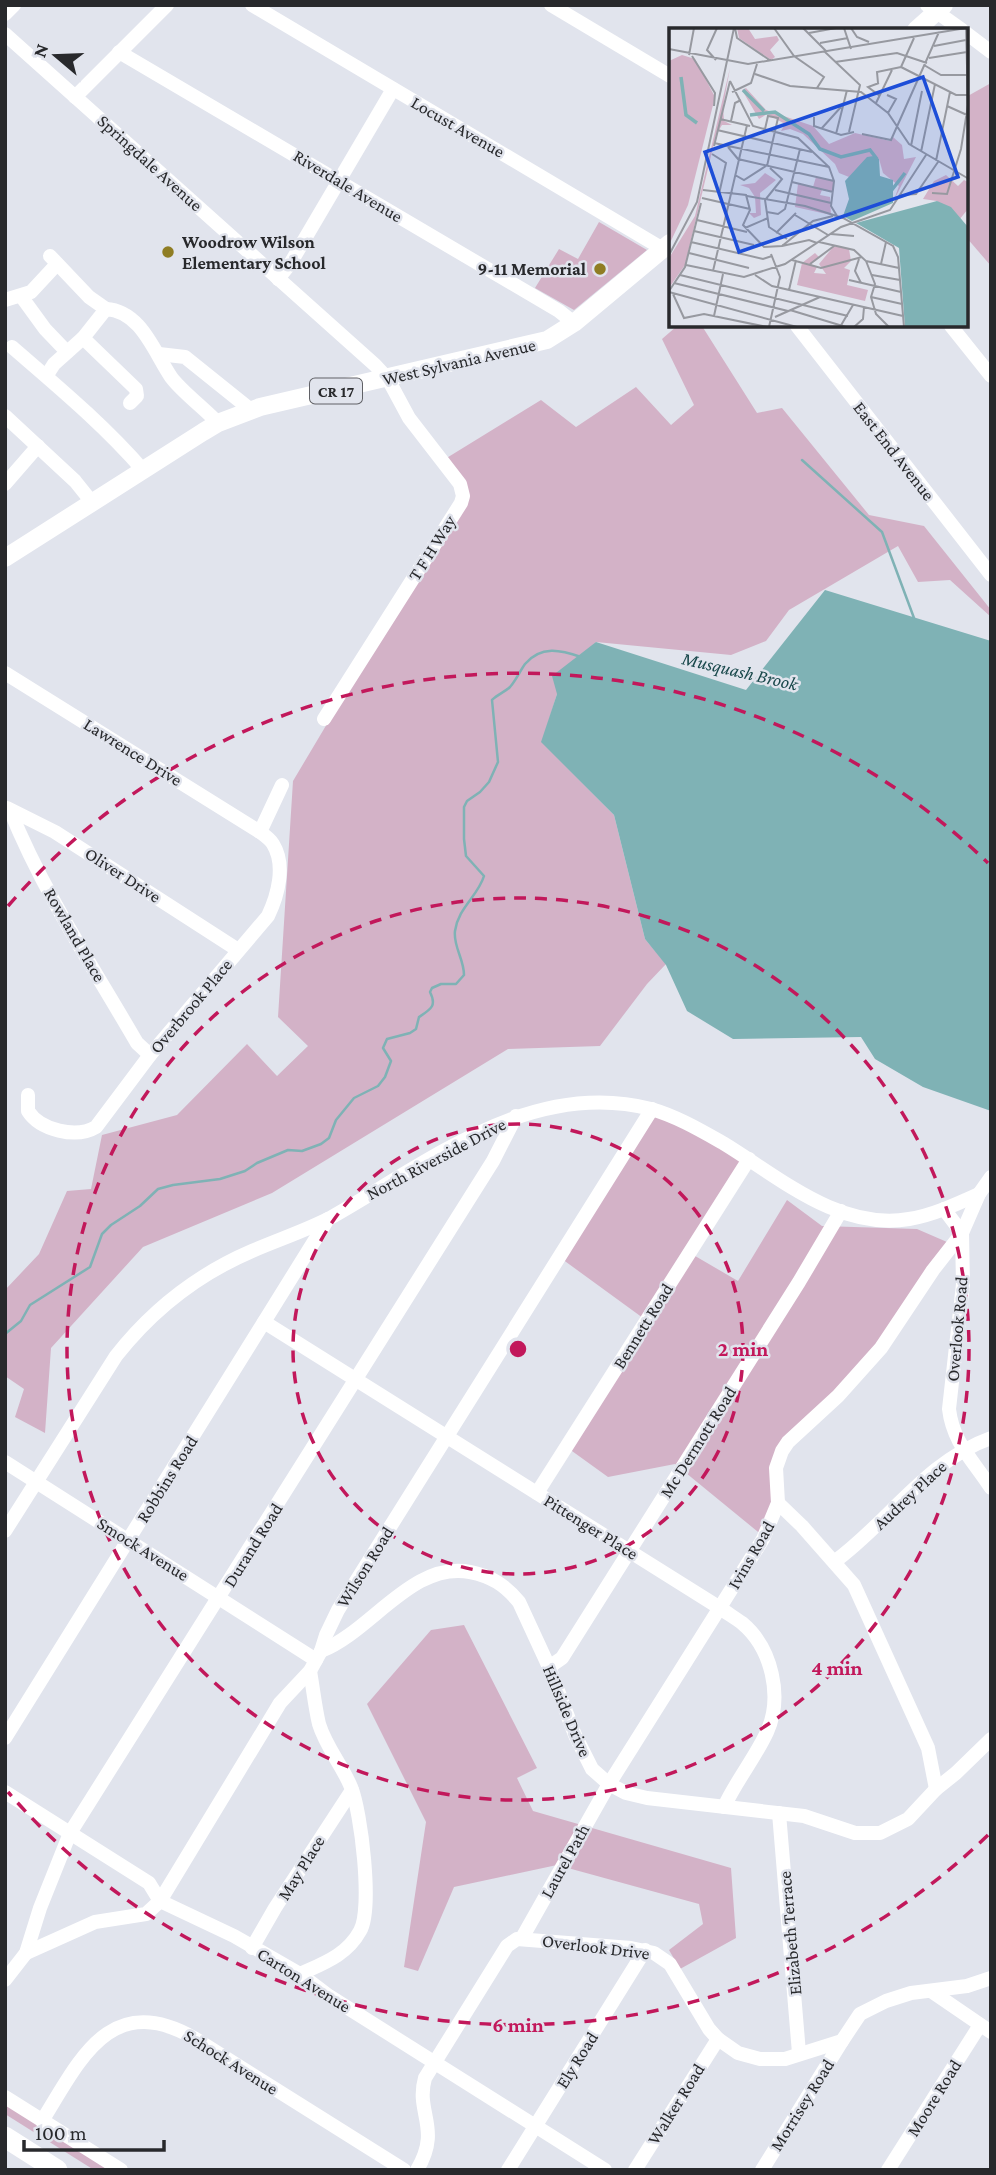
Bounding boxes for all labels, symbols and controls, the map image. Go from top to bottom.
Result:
north arrow [21,21,91,91]
inset map [669,28,968,327]
text: N [28,41,52,60]
street label: Locust Avenue [408,92,508,162]
street label: Springdale Avenue [93,111,207,215]
street label: Riverdale Avenue [290,146,406,226]
place label: Woodrow Wilson Elementary School [181,232,326,273]
marker: Woodrow Wilson Elementary School [160,244,176,260]
place label: 9-11 Memorial [478,259,586,279]
marker: 9-11 Memorial [592,261,608,277]
street label: West Sylvania Avenue [380,335,538,389]
road number: CR 17 [310,378,362,404]
street label: East End Avenue [849,398,939,504]
street label: T F H Way [404,511,460,584]
water label: Musquash Brook [679,647,801,695]
street label: Lawrence Drive [80,714,186,790]
street label: Oliver Drive [81,843,165,907]
street label: Rowland Place [40,885,110,985]
street label: Overbrook Place [146,955,236,1057]
street label: North Riverside Drive [363,1114,509,1204]
street label: Overlook Road [942,1275,972,1382]
street label: Bennett Road [609,1279,677,1372]
centre of rings [506,1337,530,1361]
text: 2 min [718,1337,768,1361]
street label: Mc Dermott Road [656,1382,740,1501]
street label: Robbins Road [132,1431,202,1526]
street label: Audrey Place [870,1456,951,1534]
street label: Pittenger Place [540,1490,642,1564]
street label: Durand Road [219,1499,287,1591]
street label: Smock Avenue [94,1513,193,1585]
street label: Ivins Road [724,1517,779,1593]
street label: Wilson Road [332,1523,398,1611]
text: 4 min [811,1656,863,1680]
street label: Hillside Drive [539,1662,595,1760]
street label: Laurel Path [536,1820,594,1902]
street label: May Place [273,1832,329,1904]
street label: Elizabeth Terrace [775,1870,805,1996]
street label: Overlook Drive [541,1930,651,1964]
street label: Carton Avenue [254,1943,354,2017]
text: 6 min [492,2013,544,2037]
street label: Schock Avenue [180,2025,282,2099]
street label: Ely Road [552,2028,602,2092]
street label: Morrisey Road [766,2055,838,2155]
street label: Moore Road [903,2056,966,2140]
street label: Walker Road [643,2059,709,2148]
scale bar [24,2108,164,2152]
text: 100 m [35,2121,87,2145]

